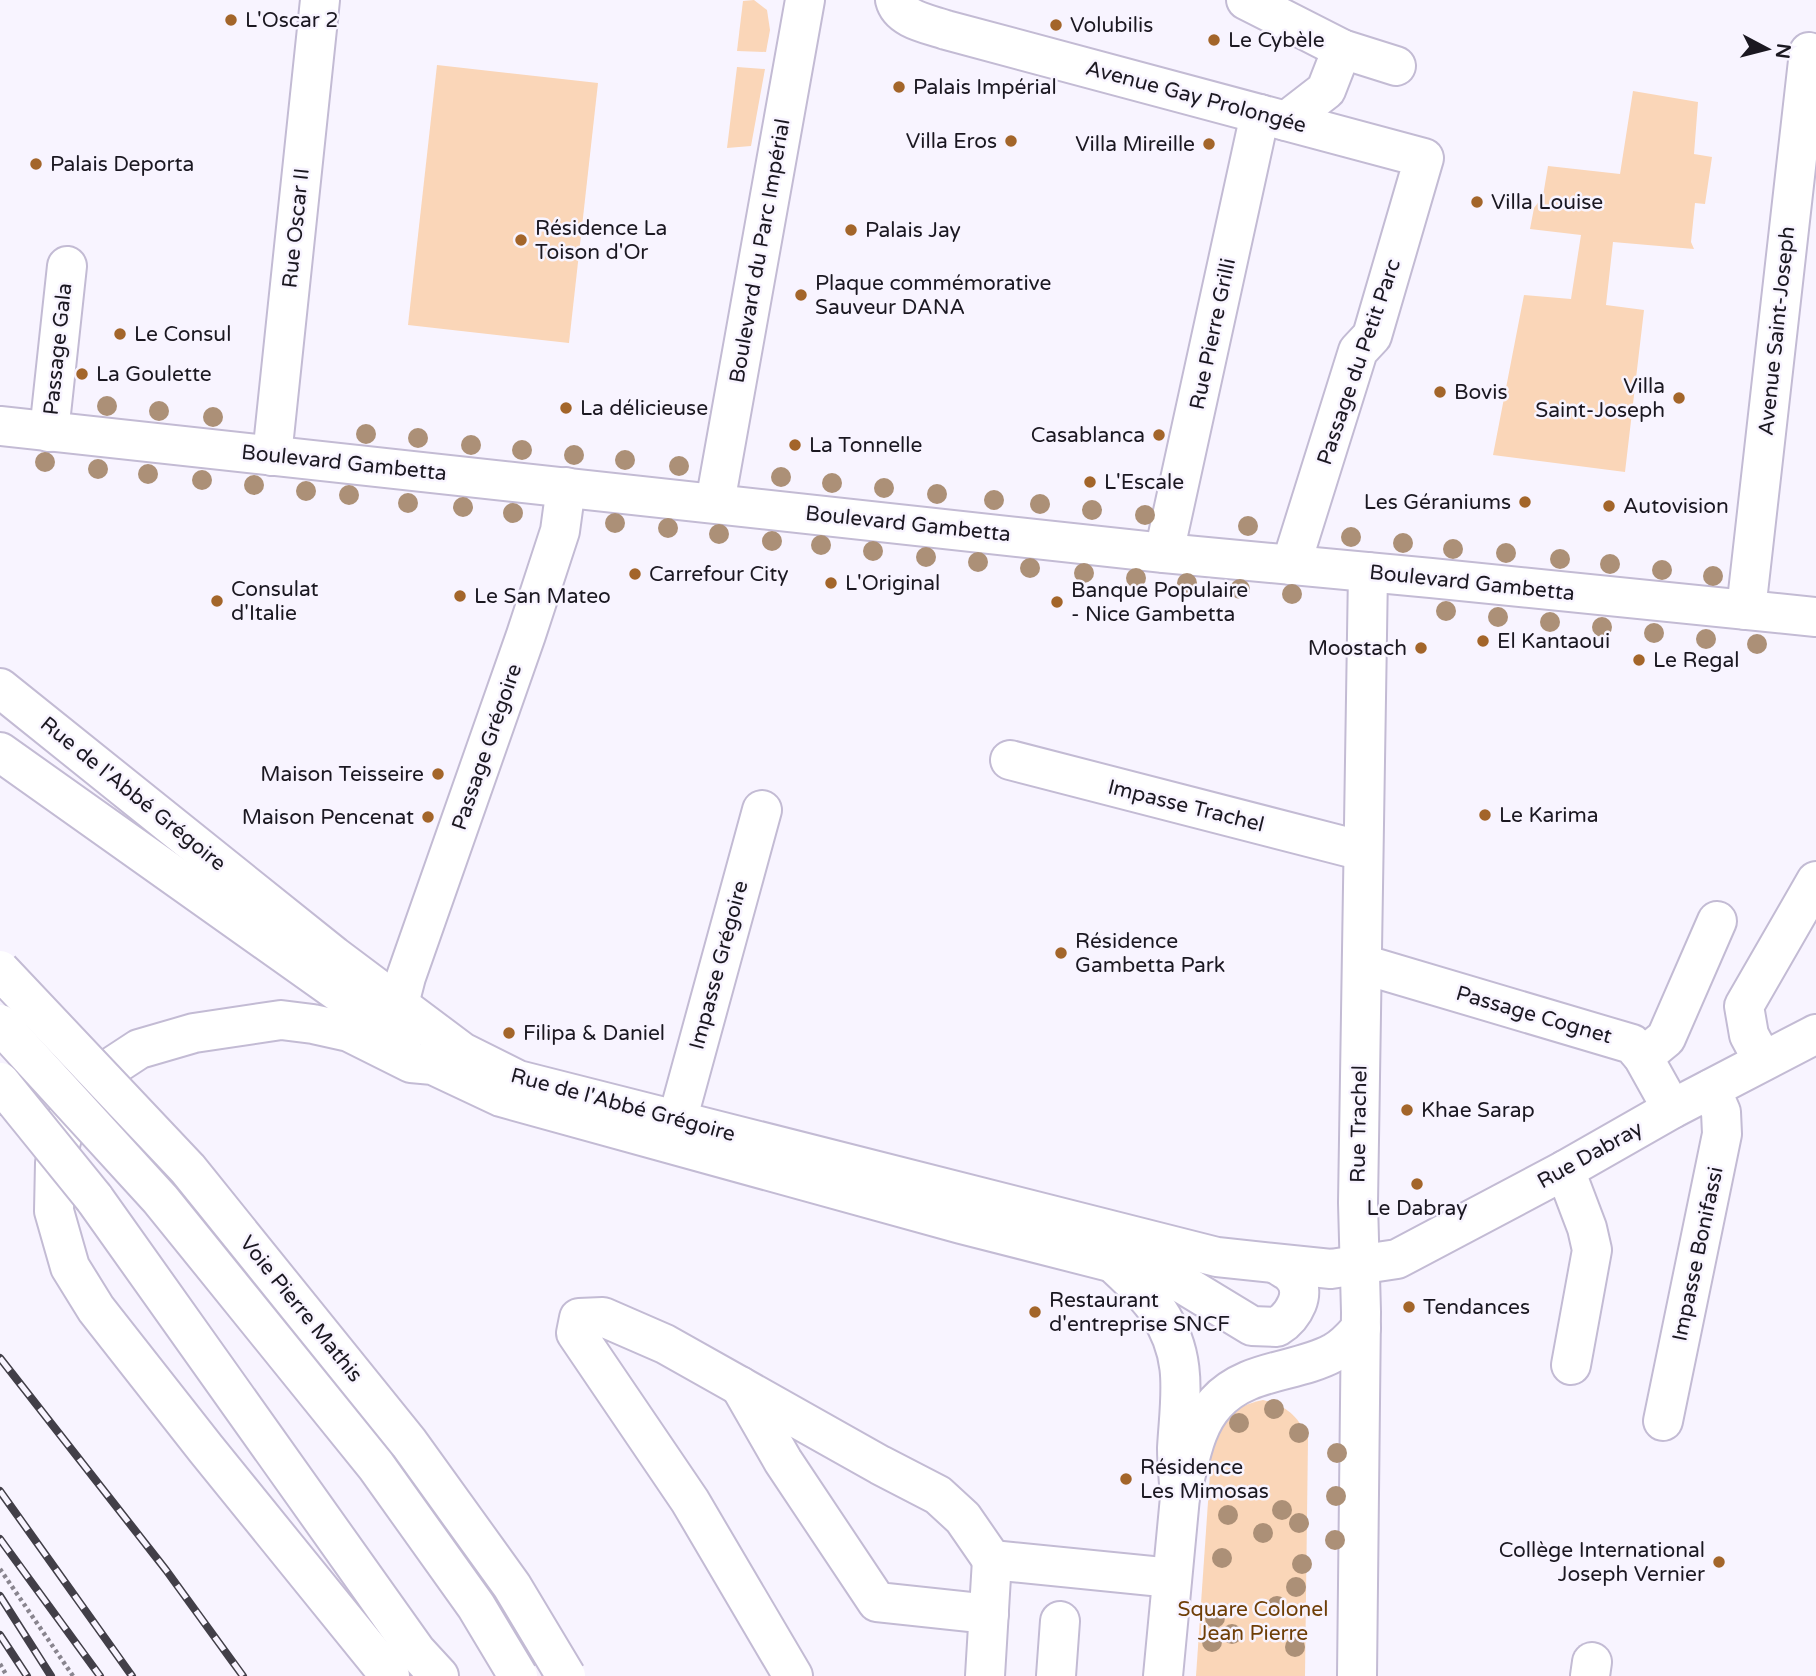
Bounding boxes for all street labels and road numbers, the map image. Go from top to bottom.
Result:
street label: Avenue Gay Prolongée [1083,56,1309,138]
street label: Boulevard du Parc Impérial [724,117,796,385]
street label: Rue Oscar II [277,167,315,289]
street label: Avenue Saint-Joseph [1754,225,1800,437]
street label: Rue Pierre Grilli [1185,256,1241,412]
street label: Passage du Petit Parc [1312,256,1406,468]
street label: Passage Gala [39,282,77,416]
street label: Boulevard Gambetta [240,440,448,486]
street label: Boulevard Gambetta [804,501,1012,547]
street label: Boulevard Gambetta [1368,560,1576,606]
street label: Passage Grégoire [447,660,527,833]
street label: Rue de l'Abbé Grégoire [35,711,231,877]
street label: Impasse Trachel [1105,775,1267,837]
street label: Impasse Grégoire [684,878,754,1052]
street label: Passage Cognet [1453,981,1615,1049]
street label: Rue de l'Abbé Grégoire [508,1063,738,1147]
street label: Rue Trachel [1345,1065,1373,1183]
street label: Rue Dabray [1533,1116,1647,1194]
street label: Impasse Bonifassi [1667,1164,1729,1344]
street label: Voie Pierre Mathis [234,1231,368,1387]

